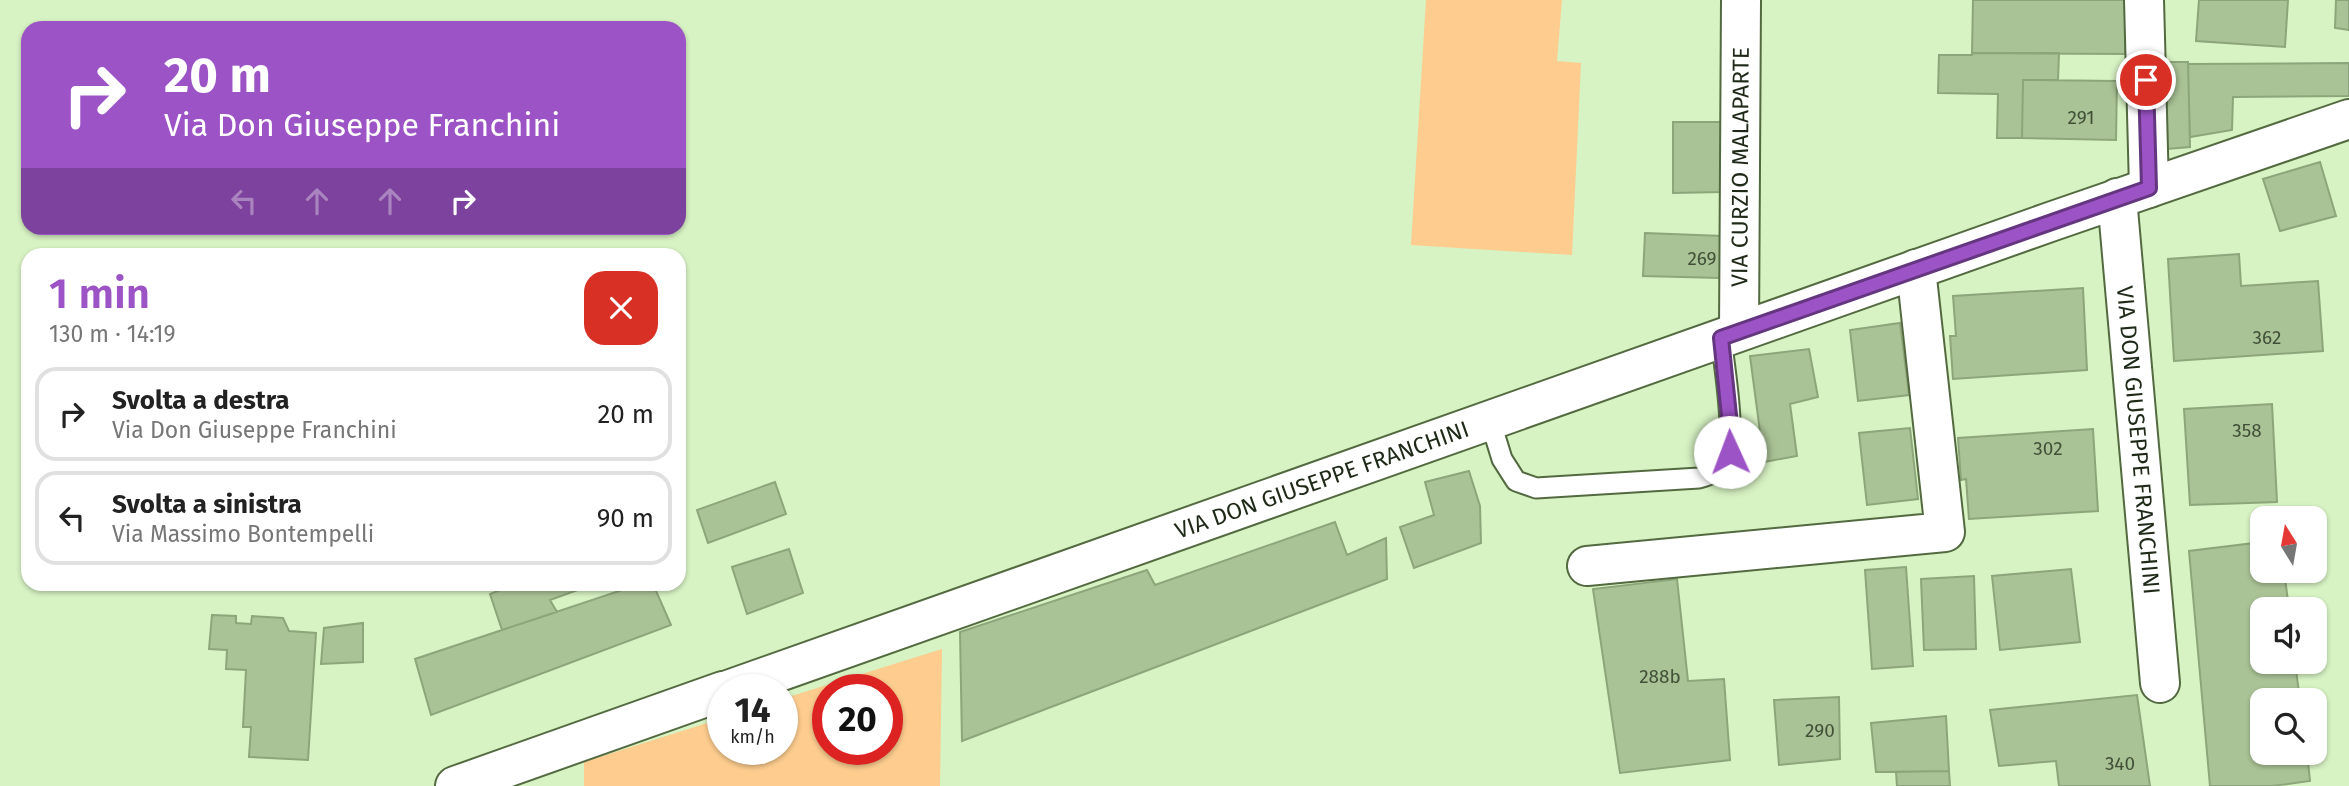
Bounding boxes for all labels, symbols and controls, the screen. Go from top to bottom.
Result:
text: 20 m [164,46,271,105]
street label: VIA CURZIO MALAPARTE [1725,47,1755,287]
icon: right [49,49,140,140]
pin [2116,50,2176,110]
icon: arrive [2127,61,2165,99]
text: Via Don Giuseppe Franchini [164,106,560,144]
house number: 291 [2067,106,2095,129]
icon: left [225,182,263,220]
icon: ahead [298,182,336,220]
icon: ahead [371,182,409,220]
icon: right [444,182,482,220]
house number: 269 [1687,247,1717,270]
text: 1 min [49,269,150,319]
button: close [584,271,658,345]
street label: VIA DON GIUSEPPE FRANCHINI [2111,284,2166,596]
text: 130 m · 14:19 [49,320,176,348]
house number: 362 [2253,326,2281,349]
text: Svolta a destra [112,385,290,416]
icon: right [53,395,91,433]
text: 20 m [597,399,654,430]
street label: VIA DON GIUSEPPE FRANCHINI [1171,415,1473,545]
position arrow [1693,415,1767,489]
text: Via Don Giuseppe Franchini [112,416,397,444]
house number: 358 [2232,419,2262,442]
house number: 302 [2033,437,2063,460]
text: Svolta a sinistra [112,489,302,520]
icon: left [53,499,91,537]
text: 90 m [597,503,654,534]
north arrow [2250,506,2328,583]
map controls [2250,506,2327,765]
text: Via Massimo Bontempelli [112,520,374,548]
button: sound [2250,597,2327,674]
house number: 288b [1639,665,1681,688]
speed limit sign: 20 [812,674,903,765]
button: search [2250,688,2327,765]
text: 14 [734,689,771,731]
house number: 290 [1805,719,1835,742]
text: km/h [730,726,775,748]
house number: 340 [2105,752,2135,775]

